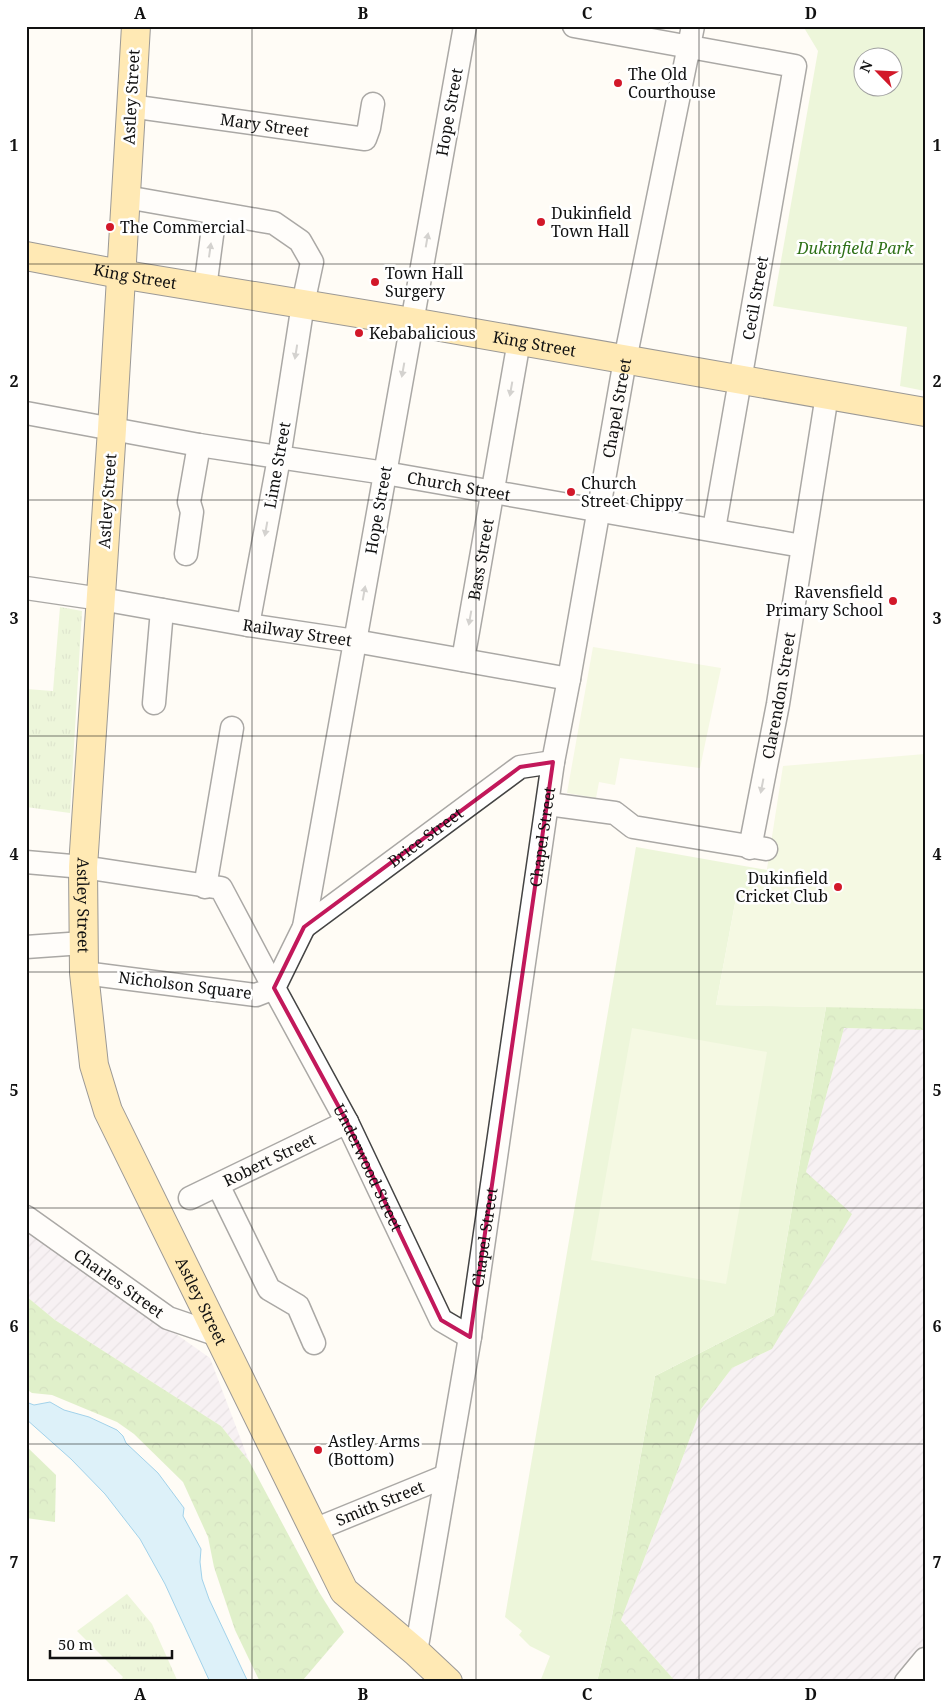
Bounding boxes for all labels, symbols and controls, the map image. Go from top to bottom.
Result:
text: A [134,2,147,24]
text: B [358,2,369,24]
text: C [582,2,593,24]
text: D [805,2,817,24]
street label: Astley Street [118,48,145,145]
north arrow [854,48,904,98]
text: N [855,58,877,75]
place label: The Old Courthouse [628,63,716,103]
street label: Hope Street [430,66,468,158]
marker: The Old Courthouse [612,77,624,89]
street label: Mary Street [219,108,311,142]
text: 1 [9,134,19,156]
text: 1 [932,134,942,156]
place label: Dukinfield Town Hall [551,202,632,242]
place label: The Commercial [120,216,245,238]
marker: Dukinfield Town Hall [535,216,547,228]
marker: The Commercial [104,221,116,233]
one-way arrow [423,231,431,247]
park label: Dukinfield Park [796,237,914,259]
one-way arrow [206,242,214,258]
street label: Cecil Street [737,254,773,342]
street label: King Street [92,258,179,294]
place label: Town Hall Surgery [385,262,463,302]
marker: Town Hall Surgery [369,276,381,288]
place label: Kebabalicious [369,322,476,344]
street label: King Street [491,325,578,362]
marker: Kebabalicious [353,327,365,339]
one-way arrow [291,344,299,360]
street label: Chapel Street [597,356,636,460]
one-way arrow [399,362,407,378]
text: 2 [9,370,19,392]
text: 2 [932,370,942,392]
one-way arrow [506,381,514,397]
street label: Lime Street [259,420,295,510]
street label: Astley Street [93,452,121,549]
street label: Hope Street [359,464,397,556]
street label: Church Street [405,466,513,506]
place label: Church Street Chippy [581,472,684,512]
marker: Church Street Chippy [565,486,577,498]
street label: Bass Street [463,517,499,602]
one-way arrow [261,522,269,538]
place label: Ravensfield Primary School [766,581,883,621]
one-way arrow [360,584,368,600]
marker: Ravensfield Primary School [887,595,899,607]
text: 3 [9,607,19,629]
text: 3 [932,607,942,629]
one-way arrow [466,610,474,626]
street label: Railway Street [241,613,354,651]
street label: Clarendon Street [757,630,800,761]
one-way arrow [758,778,766,793]
street label: Chapel Street [524,785,560,888]
street label: Brice Street [383,802,468,872]
text: 4 [9,843,19,865]
text: 4 [932,843,942,865]
street label: Astley Street [72,857,95,954]
place label: Dukinfield Cricket Club [735,867,828,907]
marker: Dukinfield Cricket Club [832,881,844,893]
street label: Nicholson Square [117,966,253,1004]
text: 5 [9,1079,19,1101]
text: 5 [932,1079,942,1101]
street label: Underwood Street [328,1100,408,1235]
street label: Robert Street [219,1128,319,1191]
street label: Chapel Street [466,1186,503,1289]
street label: Charles Street [69,1243,169,1323]
street label: Astley Street [170,1253,233,1349]
text: 6 [9,1315,19,1337]
text: 6 [932,1315,942,1337]
place label: Astley Arms (Bottom) [328,1430,420,1470]
marker: Astley Arms (Bottom) [312,1444,324,1456]
street label: Smith Street [332,1475,428,1531]
text: 7 [9,1551,19,1573]
text: 7 [932,1551,942,1573]
scale bar [50,1628,172,1660]
text: 50 m [58,1634,93,1654]
text: A [134,1683,147,1705]
text: B [358,1683,369,1705]
text: C [582,1683,593,1705]
text: D [805,1683,817,1705]

